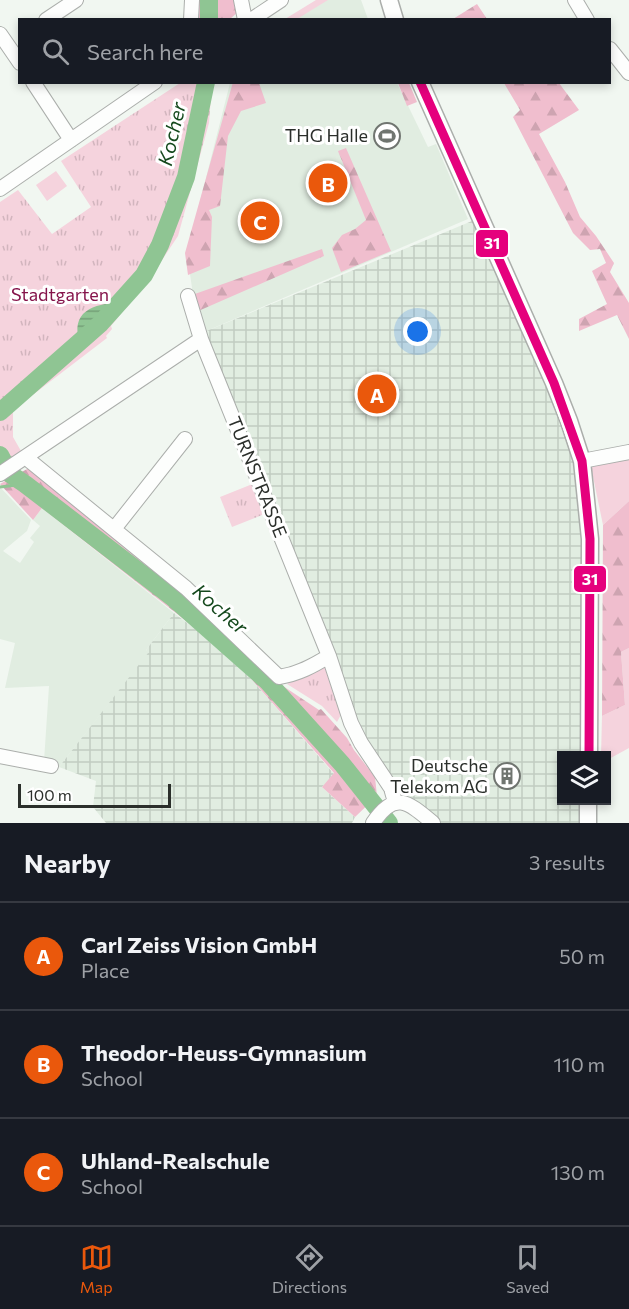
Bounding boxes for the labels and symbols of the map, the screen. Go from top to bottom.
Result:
water label: Kocher [152,99,190,168]
sports icon: THG Halle [372,121,402,151]
place label: THG Halle [285,124,368,146]
pin: B [308,160,348,206]
pin: C [240,198,280,244]
line badge: 31 [475,229,509,258]
text: 31 [484,233,500,252]
park label: Stadtgarten [11,283,109,305]
your location [403,317,432,346]
pin: A [358,372,397,416]
street label: TURNSTRASSE [224,413,292,540]
line badge: 31 [573,565,607,593]
text: 31 [582,569,598,588]
water label: Kocher [189,578,254,639]
place label: Deutsche Telekom AG [390,754,488,797]
building icon: Deutsche Telekom AG [492,761,522,791]
scale bar [18,781,171,808]

